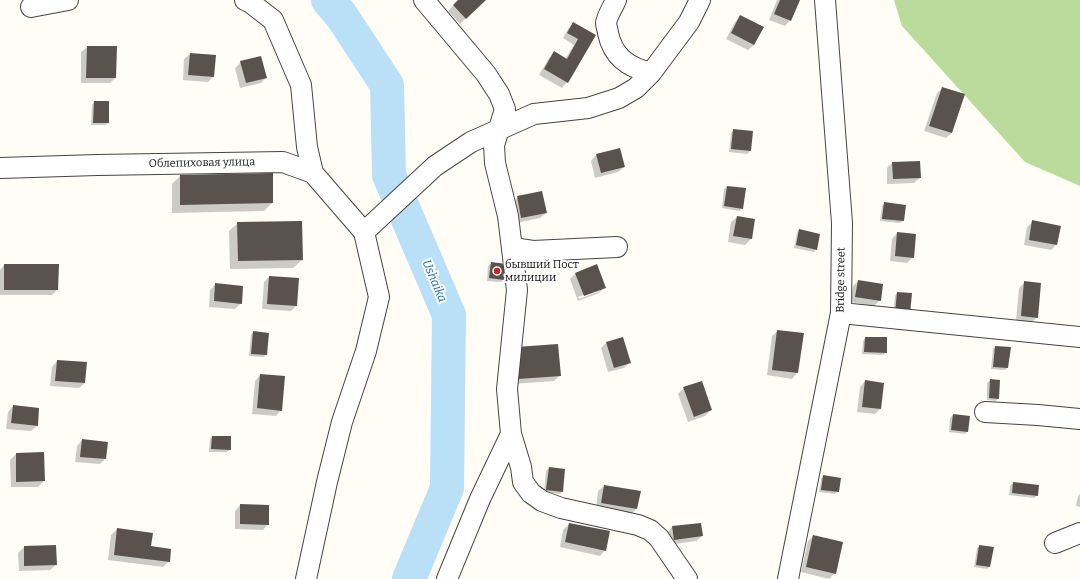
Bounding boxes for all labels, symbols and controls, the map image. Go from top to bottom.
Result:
street label: Облепиховая улица [149,155,255,171]
street label: Bridge street [834,247,848,313]
water label: Ushaika [419,258,449,304]
place label: бывший Пост милиции [505,258,579,284]
marker: бывший Пост милиции [492,266,502,276]

